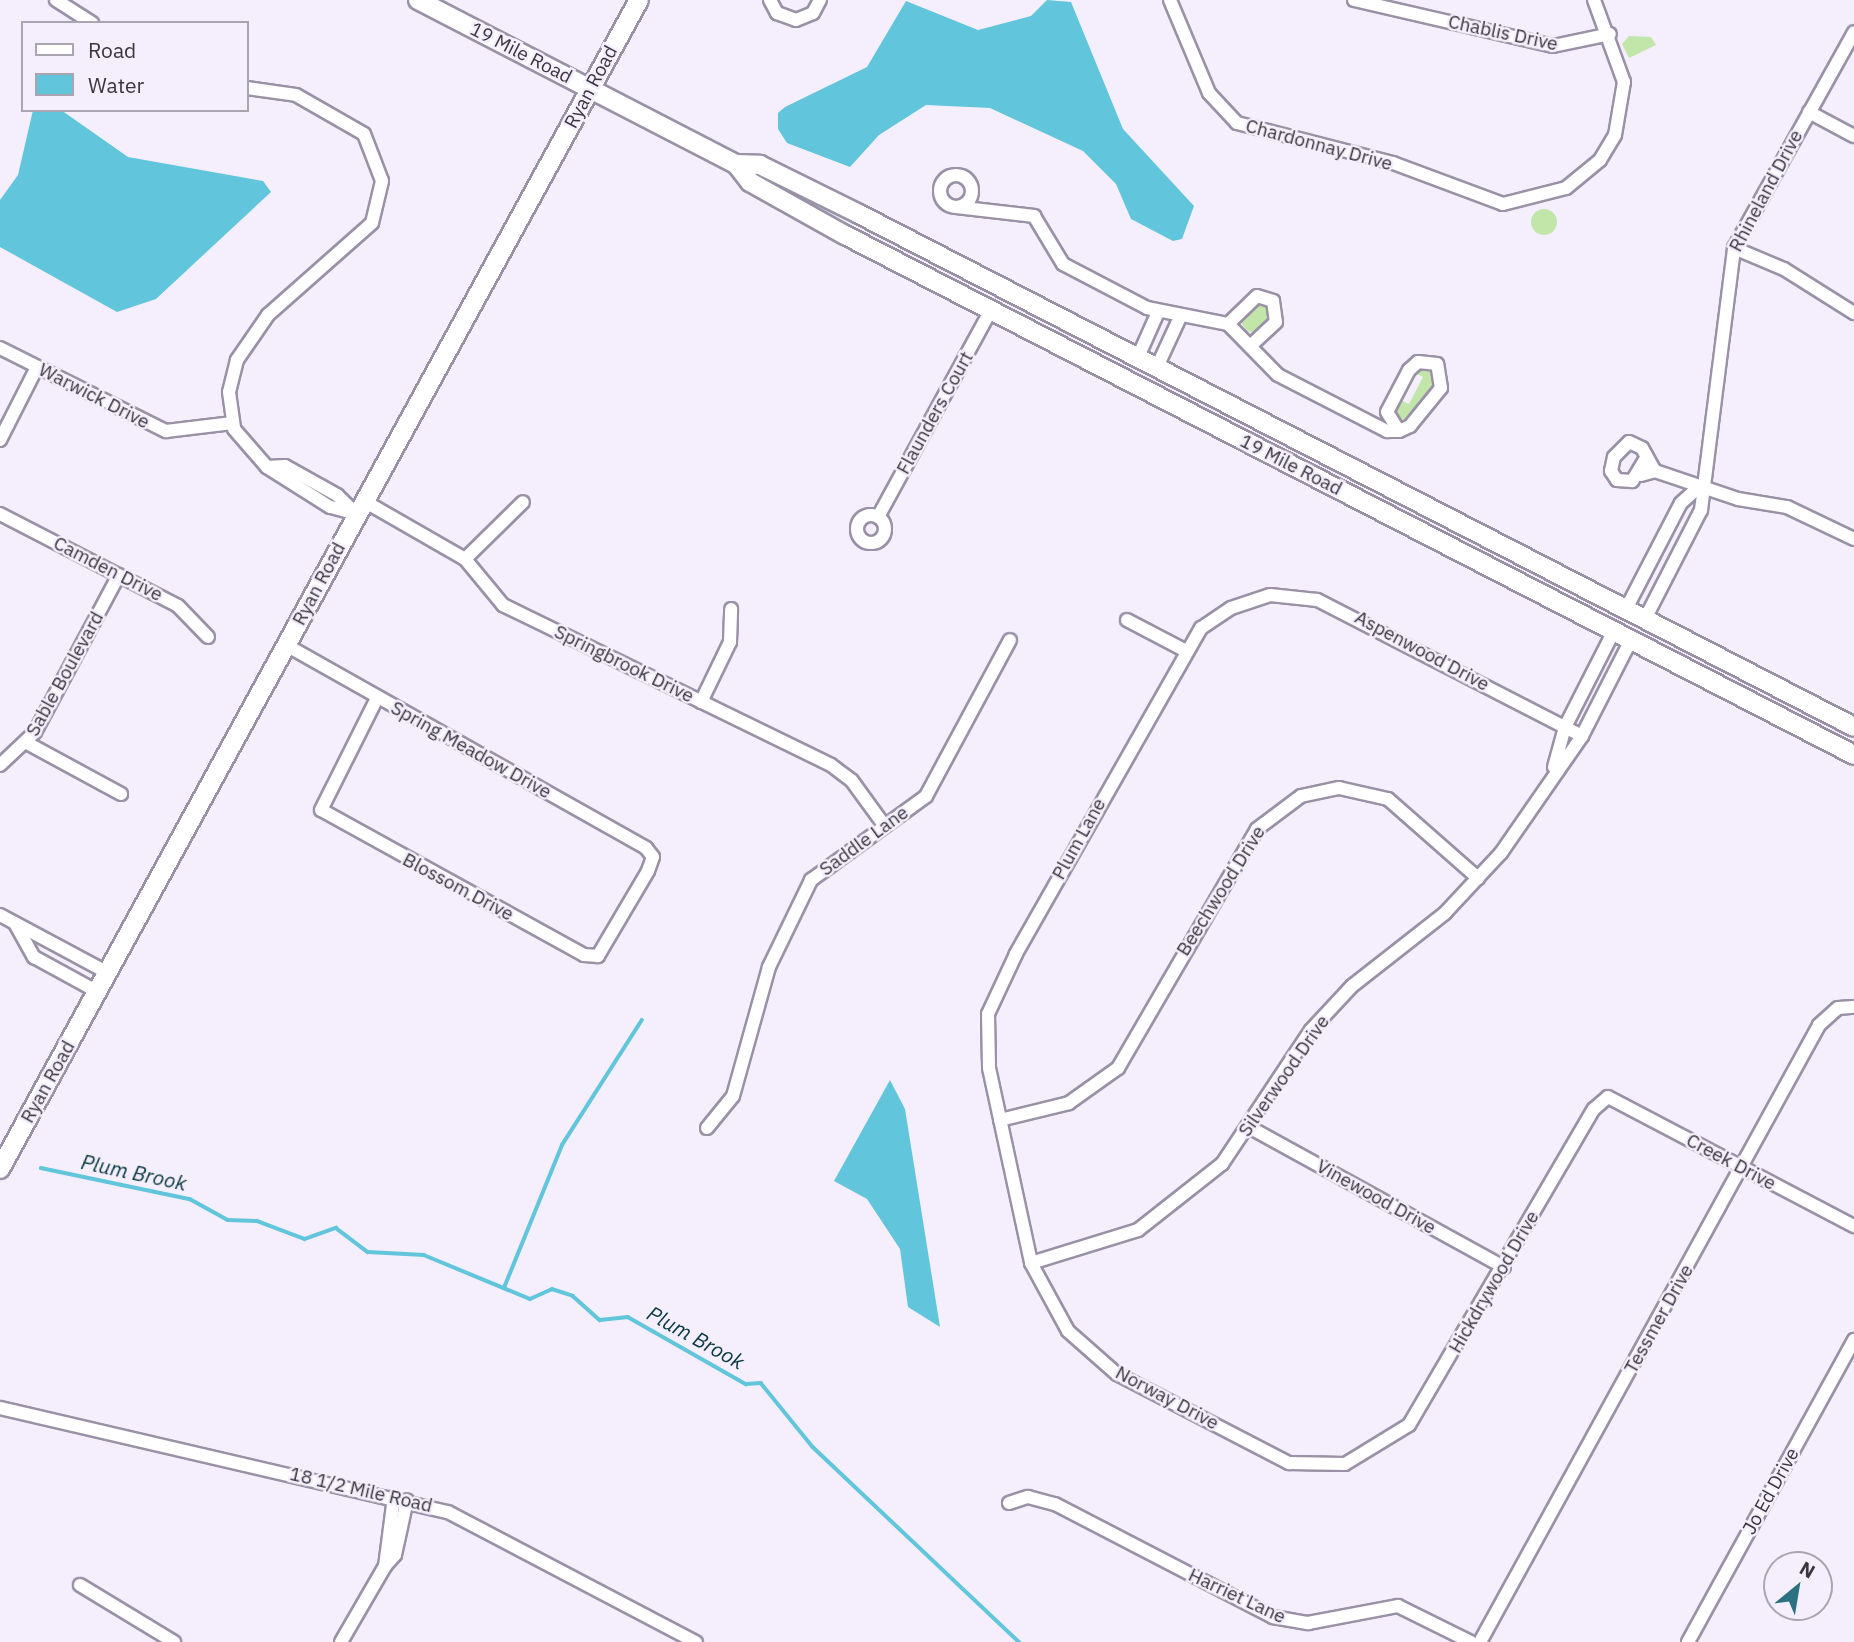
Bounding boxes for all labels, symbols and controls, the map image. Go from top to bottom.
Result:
street label: Chablis Drive [1446,10,1560,56]
street label: 19 Mile Road [466,18,576,88]
legend [21,21,248,112]
text: Road [88,36,136,64]
street label: Ryan Road [560,42,622,132]
text: Water [88,71,144,99]
street label: Chardonnay Drive [1243,114,1395,176]
street label: Rhineland Drive [1724,126,1808,256]
street label: Flaunders Court [892,348,978,478]
street label: Warwick Drive [35,358,153,434]
street label: 19 Mile Road [1236,430,1346,500]
street label: Camden Drive [50,532,166,606]
street label: Ryan Road [288,539,350,629]
street label: Aspenwood Drive [1351,606,1493,696]
street label: Sable Boulevard [21,608,109,740]
street label: Springbrook Drive [551,620,697,708]
street label: Spring Meadow Drive [387,696,555,804]
street label: Plum Lane [1047,794,1111,884]
street label: Saddle Lane [815,801,913,881]
street label: Beechwood Drive [1172,822,1270,960]
street label: Blossom Drive [399,848,517,926]
street label: Silverwood Drive [1234,1011,1334,1141]
street label: Ryan Road [16,1037,80,1127]
street label: Creek Drive [1682,1129,1780,1195]
water label: Plum Brook [79,1149,189,1195]
street label: Vinewood Drive [1312,1155,1440,1239]
street label: Hickdrywood Drive [1444,1207,1544,1357]
street label: Tessmer Drive [1620,1261,1698,1377]
water label: Plum Brook [643,1300,749,1374]
street label: Norway Drive [1111,1361,1223,1435]
street label: Jo Ed Drive [1738,1444,1804,1538]
street label: 18 1/2 Mile Road [287,1462,435,1518]
north arrow [1763,1551,1833,1621]
text: N [1796,1556,1819,1583]
street label: Harriet Lane [1185,1564,1289,1628]

